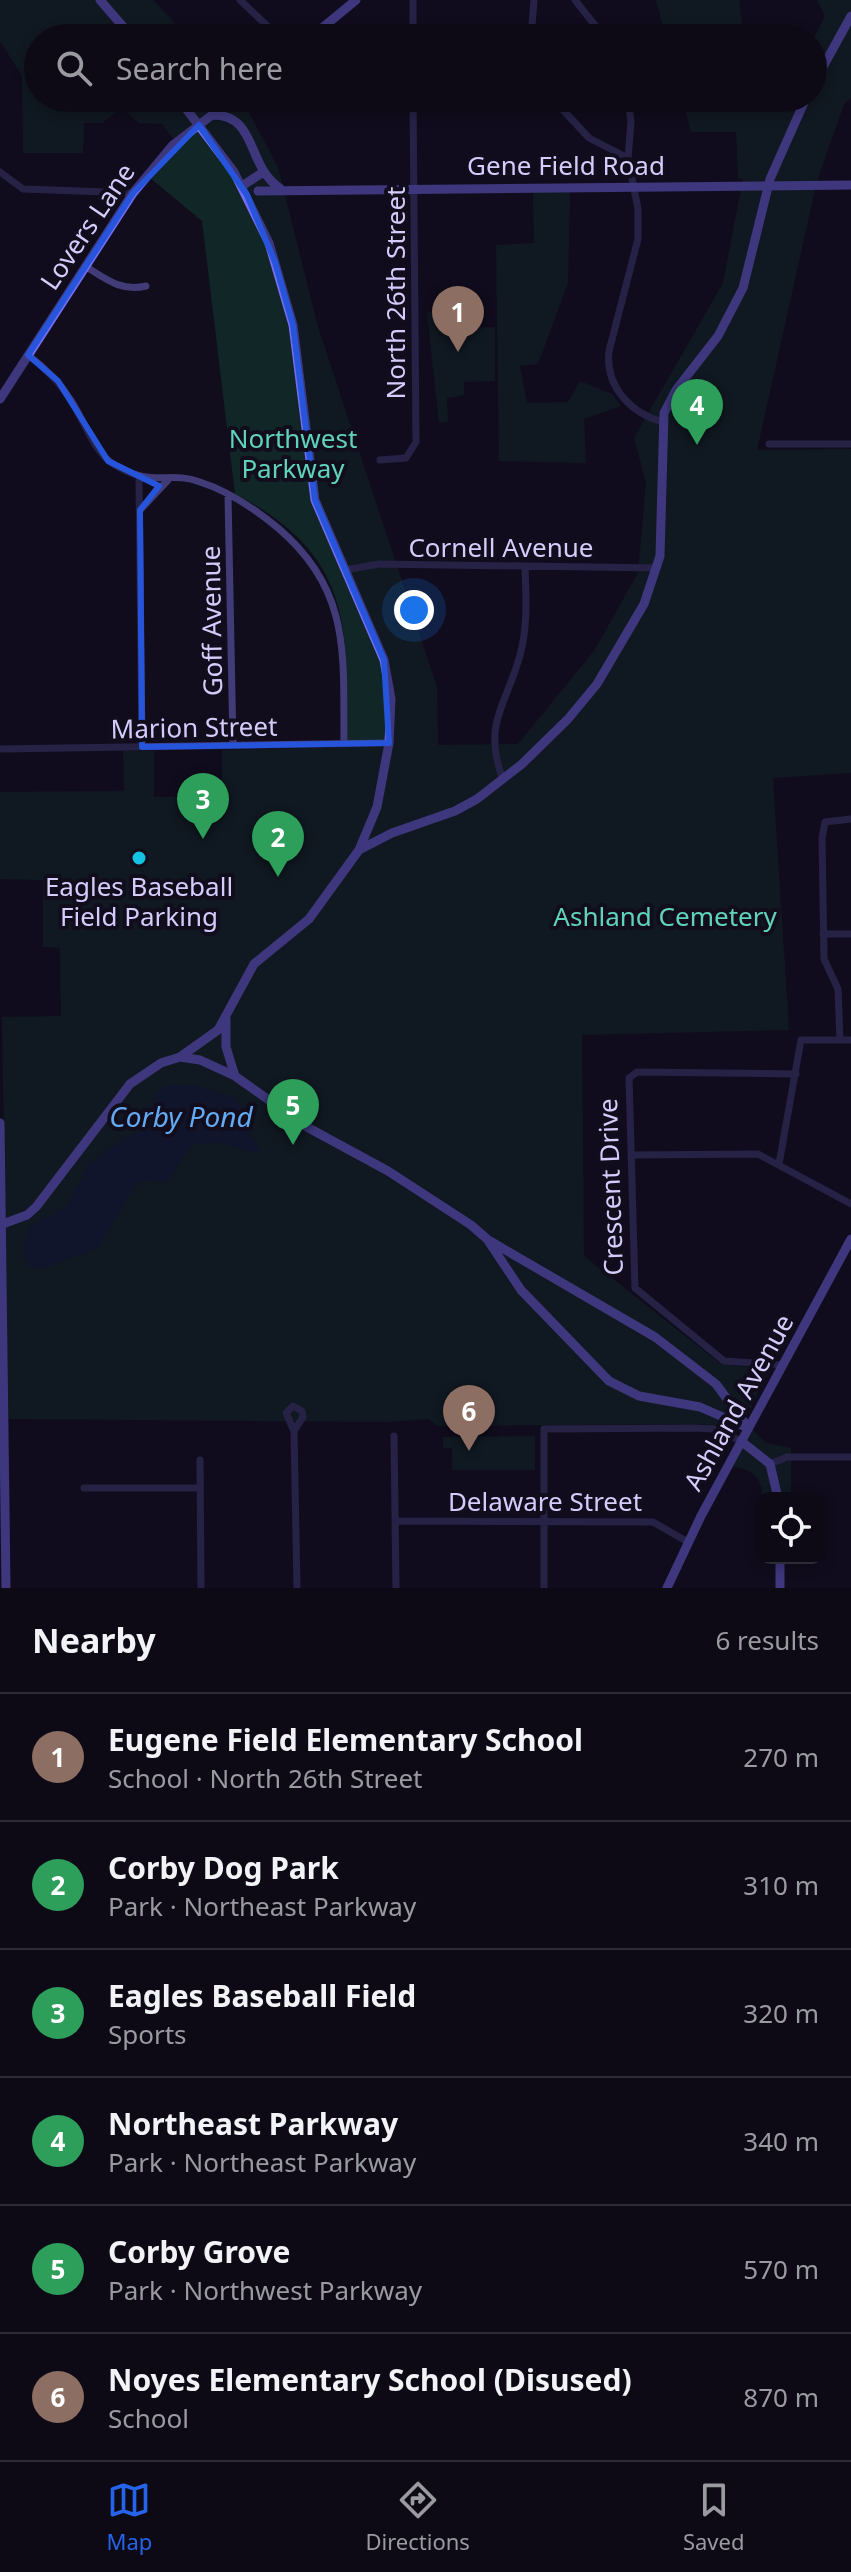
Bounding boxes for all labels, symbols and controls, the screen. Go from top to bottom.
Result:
search box [24,24,827,112]
icon: search [52,46,96,90]
text: Search here [116,48,283,89]
street label: Gene Field Road [467,147,665,183]
street label: Lovers Lane [31,156,143,296]
street label: North 26th Street [377,187,413,400]
pin: 1 [432,286,484,352]
pin: 4 [671,379,723,445]
park label: Northwest Parkway [229,420,357,486]
street label: Cornell Avenue [408,529,594,565]
street label: Goff Avenue [192,545,230,697]
your location [394,590,434,630]
street label: Marion Street [110,708,278,746]
pin: 3 [177,773,229,839]
pin: 2 [252,811,304,877]
marker: Eagles Baseball Field Parking [130,849,148,867]
place label: Eagles Baseball Field Parking [45,868,233,934]
park label: Ashland Cemetery [553,898,777,934]
pin: 5 [267,1079,319,1145]
water label: Corby Pond [109,1097,253,1135]
street label: Crescent Drive [589,1098,631,1276]
street label: Ashland Avenue [675,1307,801,1497]
pin: 6 [443,1385,495,1451]
street label: Delaware Street [448,1483,642,1519]
map controls [755,1492,827,1564]
button: locate [755,1492,827,1564]
text: Nearby [32,1617,156,1663]
text: 6 results [715,1622,819,1658]
text: Eugene Field Elementary School [108,1719,583,1760]
text: 1 [51,1739,65,1775]
text: 270 m [743,1739,819,1775]
text: School · North 26th Street [108,1760,422,1796]
text: Corby Dog Park [108,1847,339,1888]
text: 2 [51,1867,65,1903]
text: 310 m [743,1867,819,1903]
text: Park · Northeast Parkway [108,1888,416,1924]
text: Eagles Baseball Field [108,1975,416,2016]
text: 3 [51,1995,65,2031]
text: 320 m [743,1995,819,2031]
text: Sports [108,2016,187,2052]
text: Northeast Parkway [108,2103,398,2144]
text: 4 [51,2123,65,2159]
text: 340 m [743,2123,819,2159]
text: Park · Northeast Parkway [108,2144,416,2180]
text: Corby Grove [108,2231,290,2272]
text: 5 [51,2251,65,2287]
text: 570 m [743,2251,819,2287]
text: Park · Northwest Parkway [108,2272,422,2308]
text: Noyes Elementary School (Disused) [108,2359,632,2400]
text: 6 [51,2379,65,2415]
text: 870 m [743,2379,819,2415]
text: School [108,2400,189,2436]
tab: Map [107,2478,152,2556]
tab: Directions [365,2478,470,2556]
tab: Saved [683,2478,744,2556]

